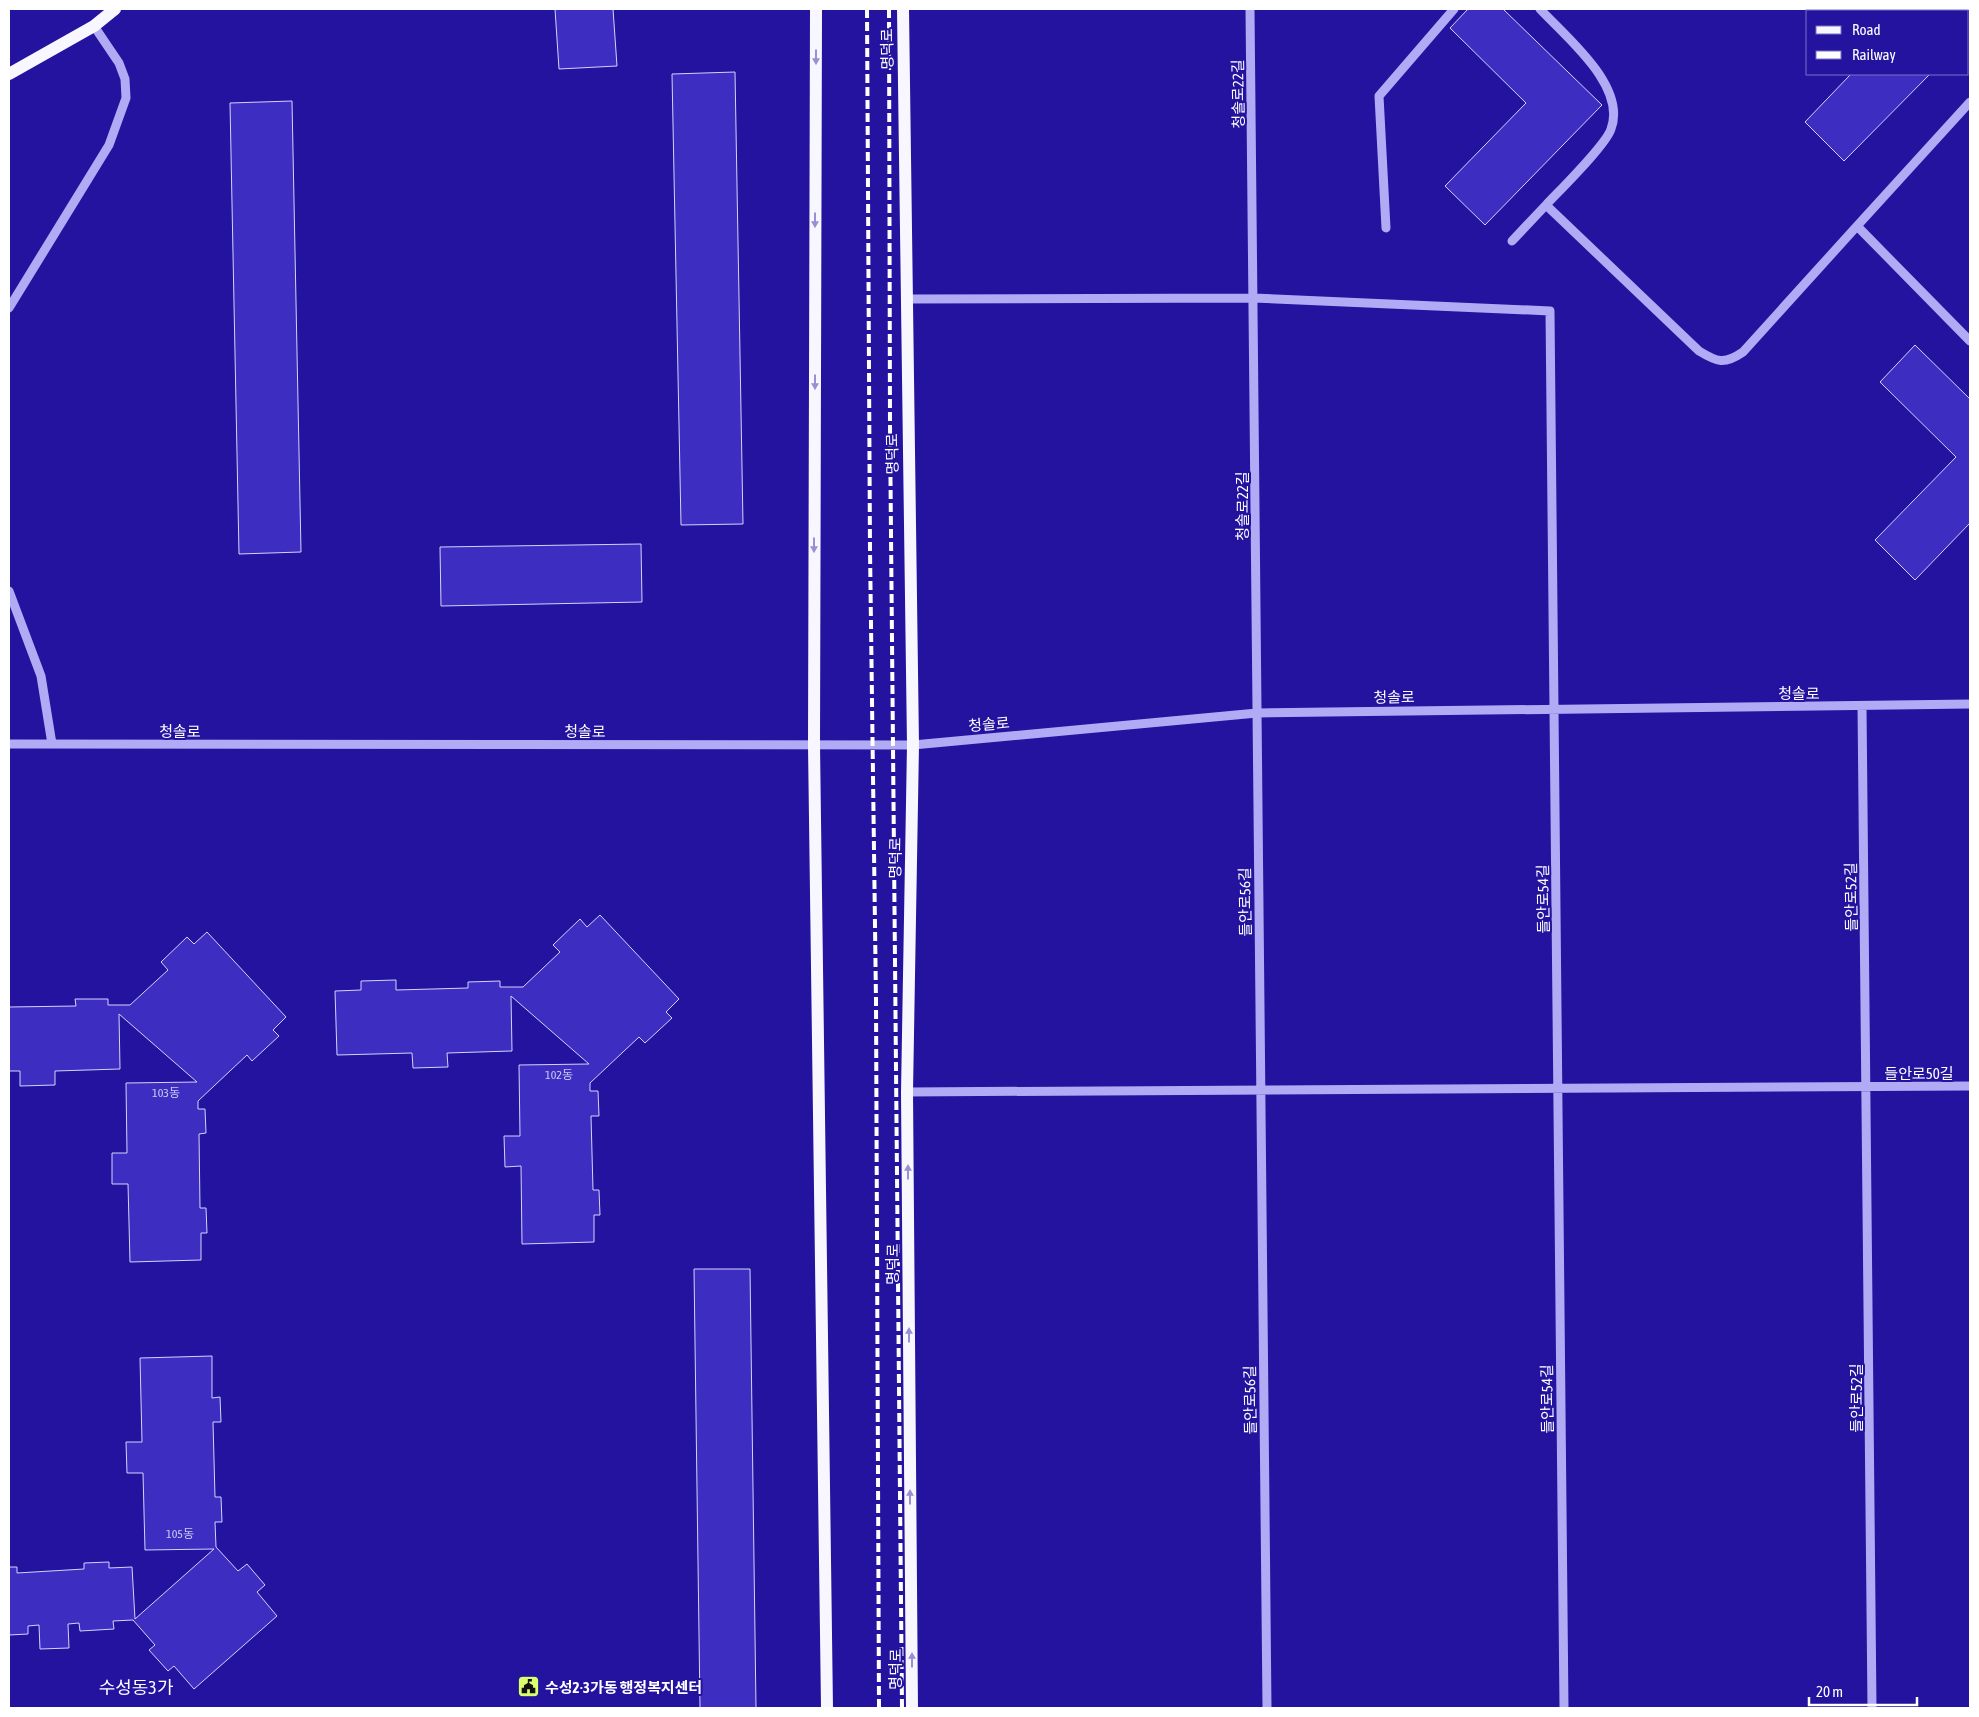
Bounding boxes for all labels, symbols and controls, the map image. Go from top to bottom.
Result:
legend [1806,10,1969,75]
text: Road [1852,21,1881,38]
street label: 명덕로 [878,28,896,70]
text: Railway [1852,46,1896,63]
one-way arrow [812,50,820,66]
street label: 청솔로22길 [1229,59,1247,129]
one-way arrow [811,212,819,228]
one-way arrow [811,375,819,391]
street label: 명덕로 [883,433,901,475]
street label: 청솔로22길 [1234,471,1251,541]
one-way arrow [810,537,818,553]
street label: 청솔로 [1778,685,1820,702]
street label: 청솔로 [1373,688,1415,706]
street label: 청솔로 [968,714,1010,734]
street label: 청솔로 [159,723,201,740]
street label: 청솔로 [564,723,606,740]
street label: 명덕로 [886,837,904,879]
street label: 들안로52길 [1842,862,1860,932]
street label: 들안로54길 [1534,864,1552,934]
street label: 들안로56길 [1236,867,1254,937]
street label: 들안로50길 [1884,1065,1954,1082]
house number: 102동 [545,1068,573,1082]
house number: 103동 [152,1086,180,1100]
one-way arrow [904,1164,912,1180]
street label: 명덕로 [884,1243,901,1285]
one-way arrow [905,1326,913,1342]
street label: 들안로52길 [1848,1363,1865,1433]
street label: 들안로54길 [1538,1364,1556,1434]
street label: 들안로56길 [1241,1365,1259,1435]
one-way arrow [906,1489,914,1505]
house number: 105동 [166,1527,194,1541]
street label: 명덕로 [887,1648,904,1690]
one-way arrow [908,1651,916,1667]
scale bar [1809,1674,1916,1706]
public building icon: 수성2·3가동 행정복지센터 [517,1675,541,1699]
district label: 수성동3가 [99,1677,174,1698]
place label: 수성2·3가동 행정복지센터 [545,1679,702,1696]
text: 20 m [1816,1683,1843,1700]

